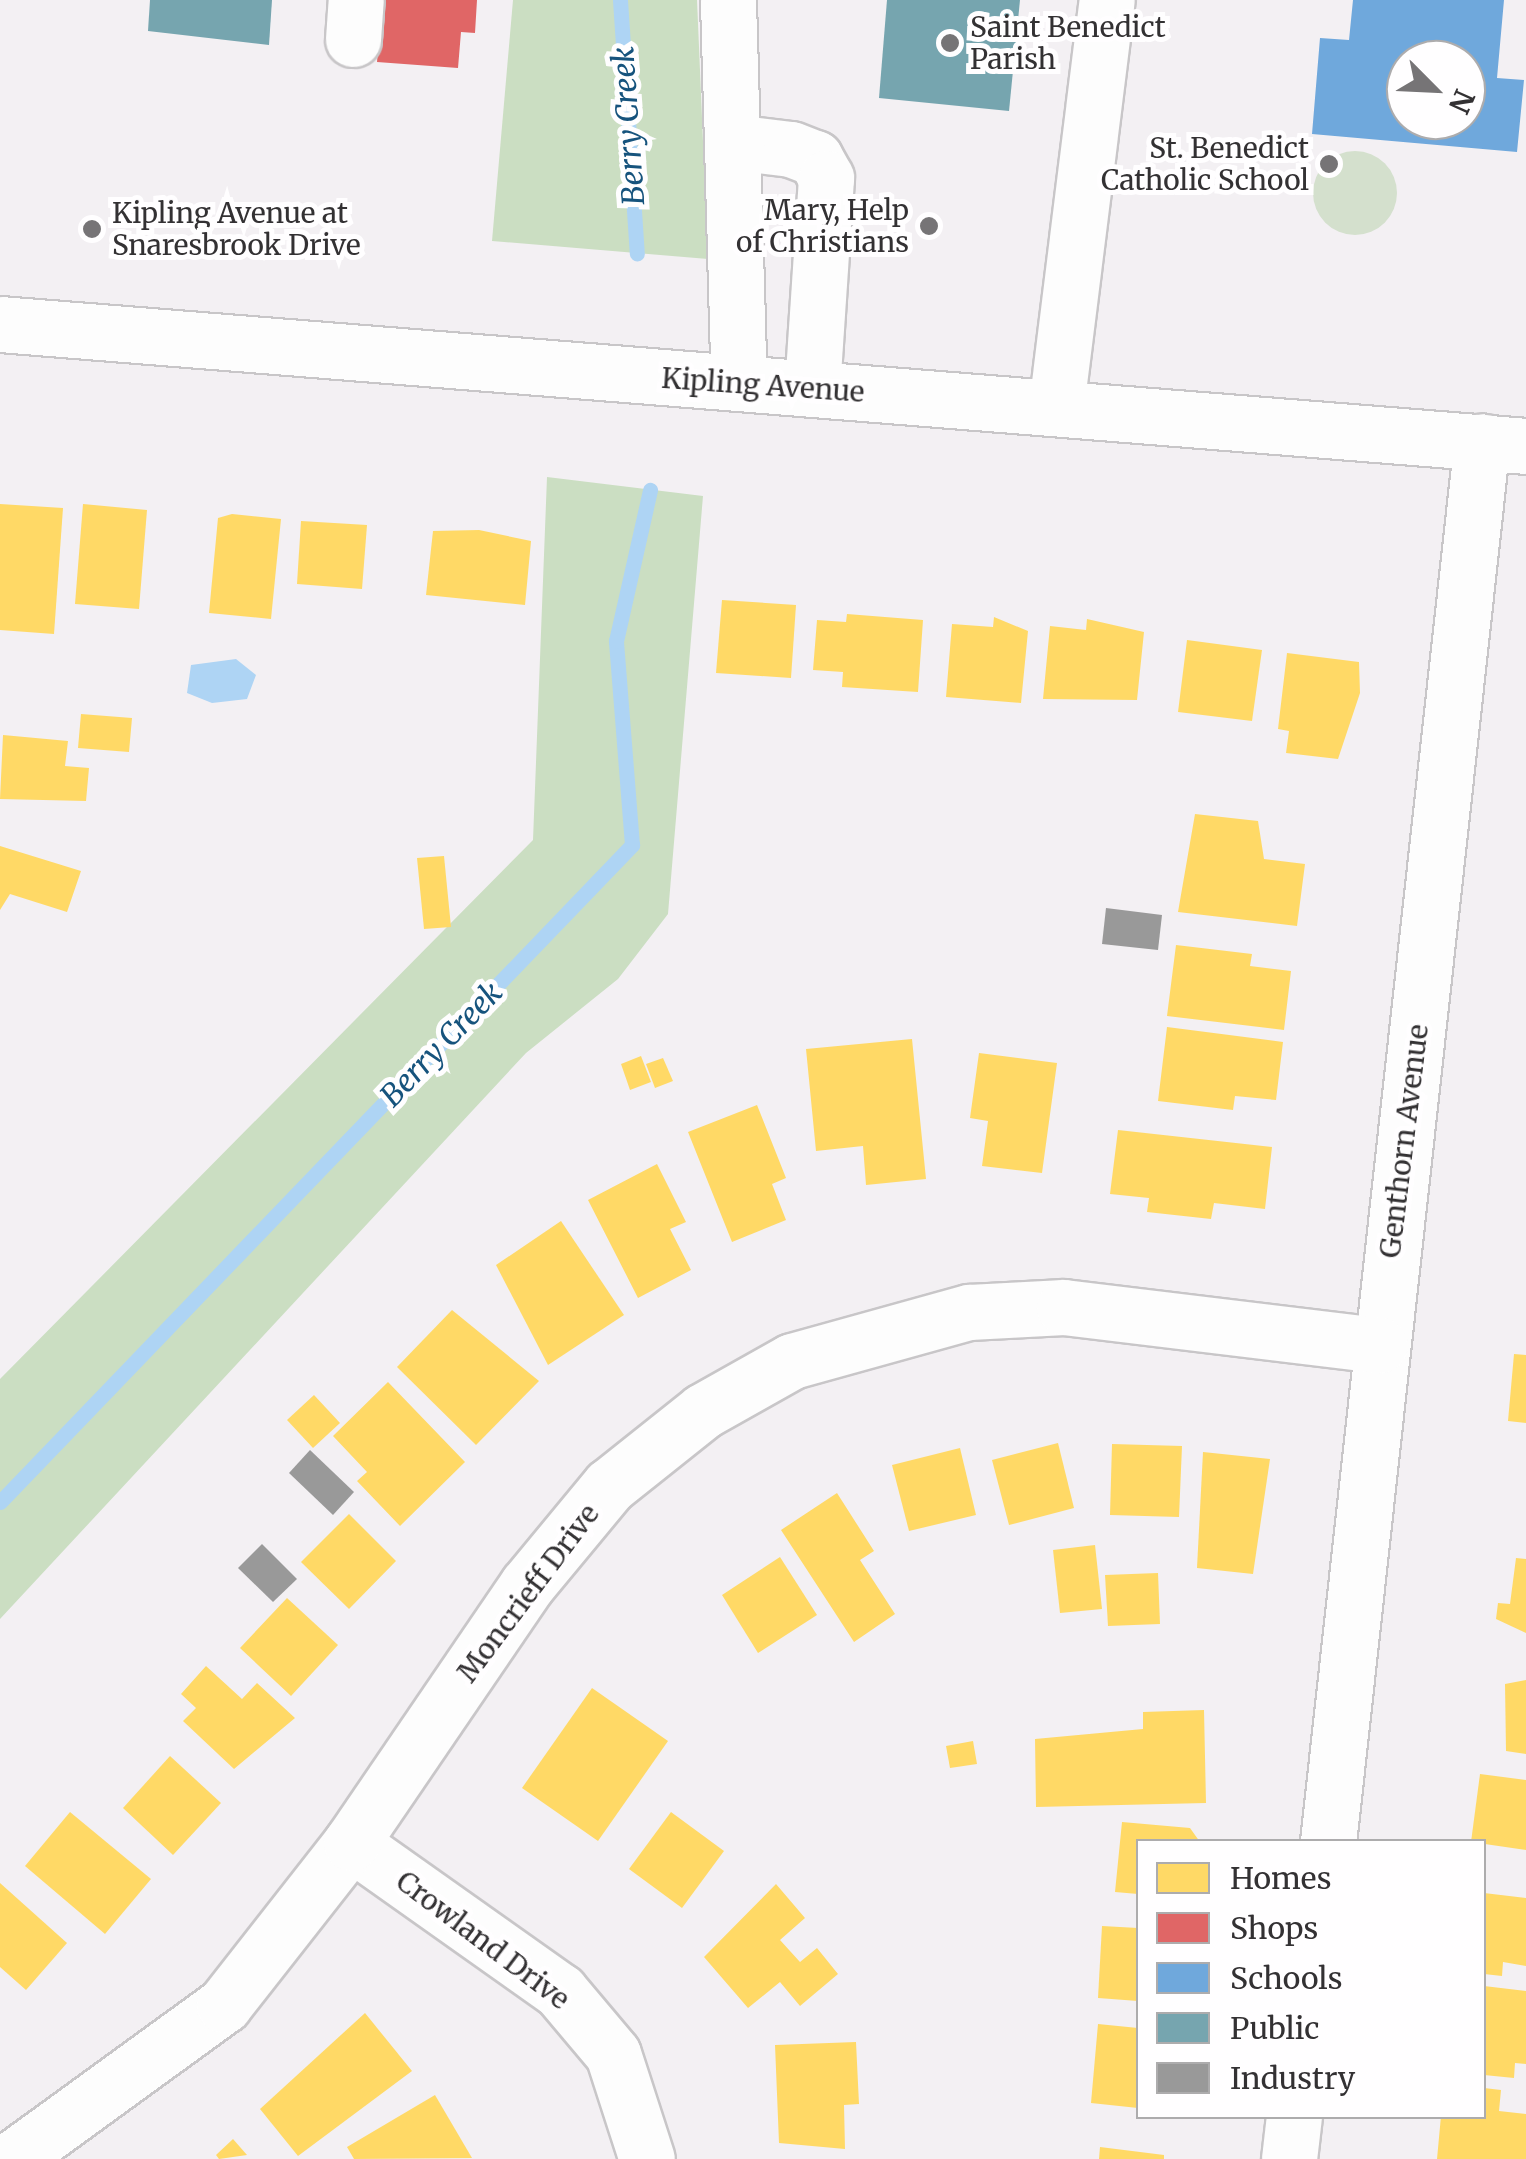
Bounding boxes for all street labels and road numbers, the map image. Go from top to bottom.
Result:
street label: Kipling Avenue [660,361,866,409]
street label: Genthorn Avenue [1373,1022,1435,1260]
street label: Moncrieff Drive [450,1498,606,1688]
street label: Crowland Drive [390,1864,576,2016]

